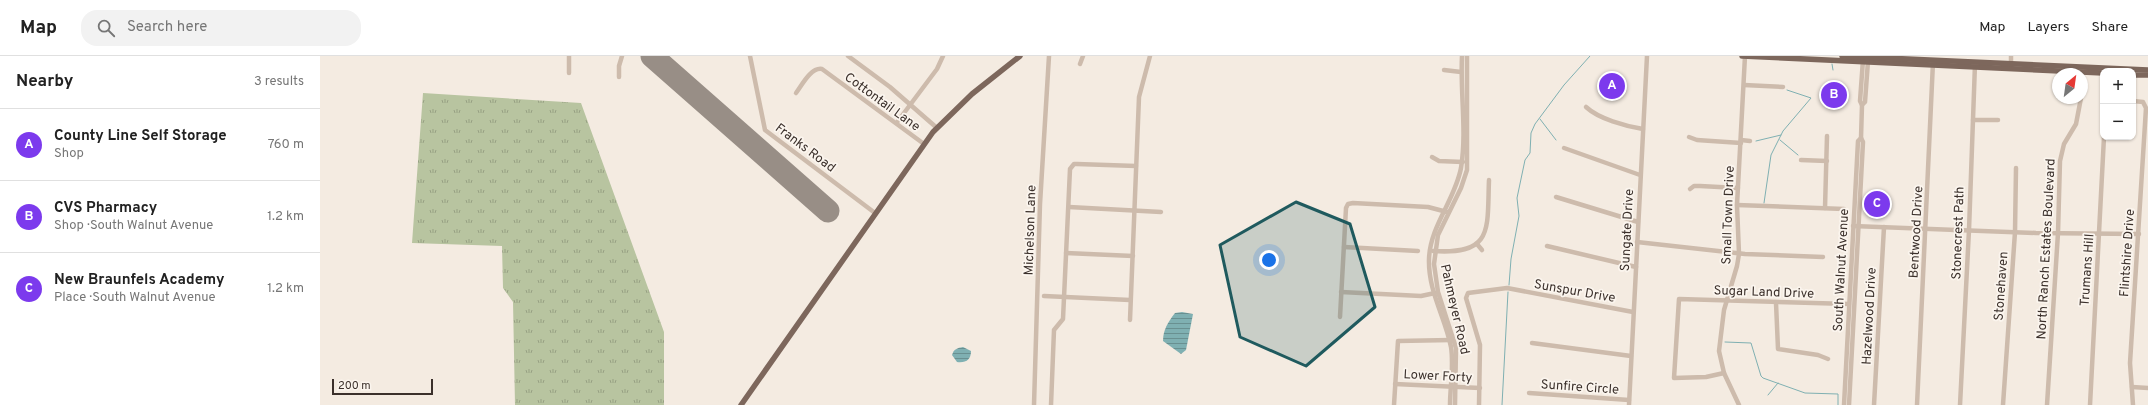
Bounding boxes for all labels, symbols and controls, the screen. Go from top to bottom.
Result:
search box [81,10,361,46]
text: Map [20,16,57,40]
icon: search [95,17,117,39]
text: Search here [127,18,207,37]
text: Map [1979,19,2005,36]
text: Layers [2027,19,2069,36]
text: Share [2091,19,2128,36]
north arrow [2052,68,2088,104]
map controls [2100,68,2136,140]
button: + [2100,68,2136,104]
street label: Cottontail Lane [841,70,923,135]
text: Nearby [16,71,73,93]
pin: A [1599,71,1625,101]
text: 3 results [254,74,304,90]
pin: B [1821,80,1847,110]
button: − [2100,104,2136,140]
street label: Franks Road [771,121,838,176]
text: County Line Self Storage [54,127,227,146]
text: A [24,137,34,153]
text: 760 m [268,137,304,153]
text: Shop [54,146,84,162]
street label: North Ranch Estates Boulevard [2034,158,2060,340]
street label: Small Town Drive [1719,165,1739,265]
street label: Michelson Lane [1021,185,1041,276]
street label: Bentwood Drive [1907,185,1927,279]
street label: Stonecrest Path [1949,186,1969,280]
street label: Sungate Drive [1618,189,1638,272]
pin: C [1864,189,1890,219]
text: CVS Pharmacy [54,199,157,218]
street label: South Walnut Avenue [1831,208,1853,332]
text: B [25,209,33,225]
text: 1.2 km [267,209,304,225]
street label: Flintshire Drive [2117,209,2139,298]
text: Shop · South Walnut Avenue [54,218,213,234]
street label: Trumans Hill [2077,233,2099,307]
your location [1259,250,1279,270]
street label: Stonehaven [1992,251,2012,321]
street label: Pahmeyer Road [1436,263,1472,356]
street label: Hazelwood Drive [1859,267,1881,365]
text: New Braunfels Academy [54,271,225,290]
street label: Sunspur Drive [1533,277,1617,307]
text: C [25,281,33,297]
text: 1.2 km [267,281,304,297]
street label: Sugar Land Drive [1713,283,1814,303]
text: Place · South Walnut Avenue [54,290,216,306]
street label: Lower Forty [1403,367,1473,387]
scale bar [332,377,433,396]
street label: Sunfire Circle [1540,377,1619,399]
text: 200 m [338,379,371,393]

